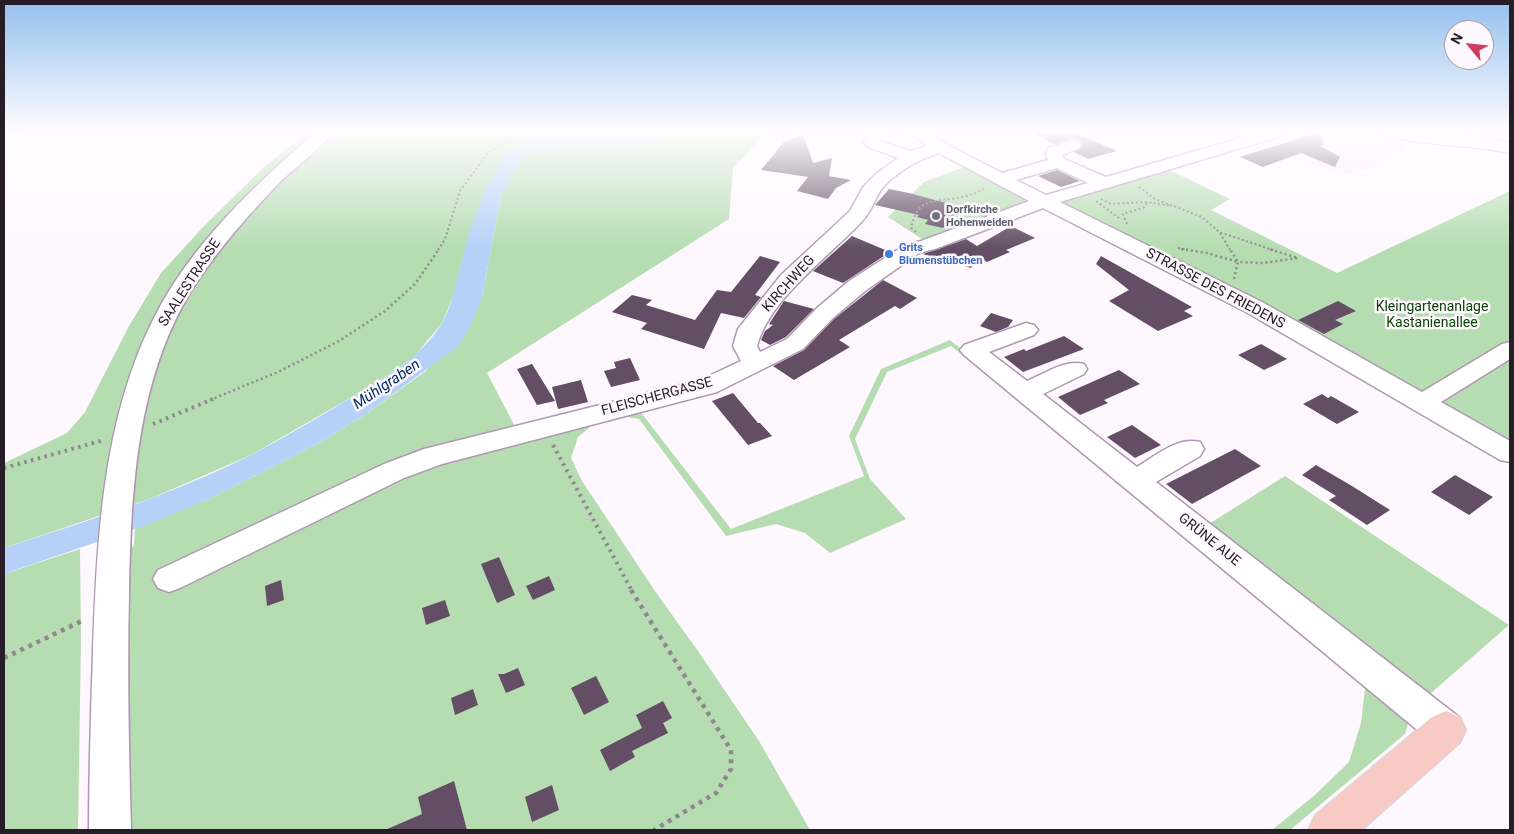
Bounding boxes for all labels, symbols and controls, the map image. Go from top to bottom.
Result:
north arrow [1444,20,1494,70]
text: N [1447,30,1466,47]
place label: Dorfkirche Hohenweiden [946,203,1013,229]
marker: Dorfkirche Hohenweiden [930,210,942,222]
street label: SAALESTRASSE [155,236,225,330]
place label: Grits Blumenstübchen [899,241,982,267]
street label: STRASSE DES FRIEDENS [1143,245,1287,333]
marker: Grits Blumenstübchen [883,248,895,260]
street label: KIRCHWEG [759,252,819,316]
park label: Kleingartenanlage Kastanienallee [1376,299,1488,332]
water label: Mühlgraben [350,356,424,414]
street label: FLEISCHERGASSE [600,374,714,420]
street label: GRÜNE AUE [1175,510,1243,570]

